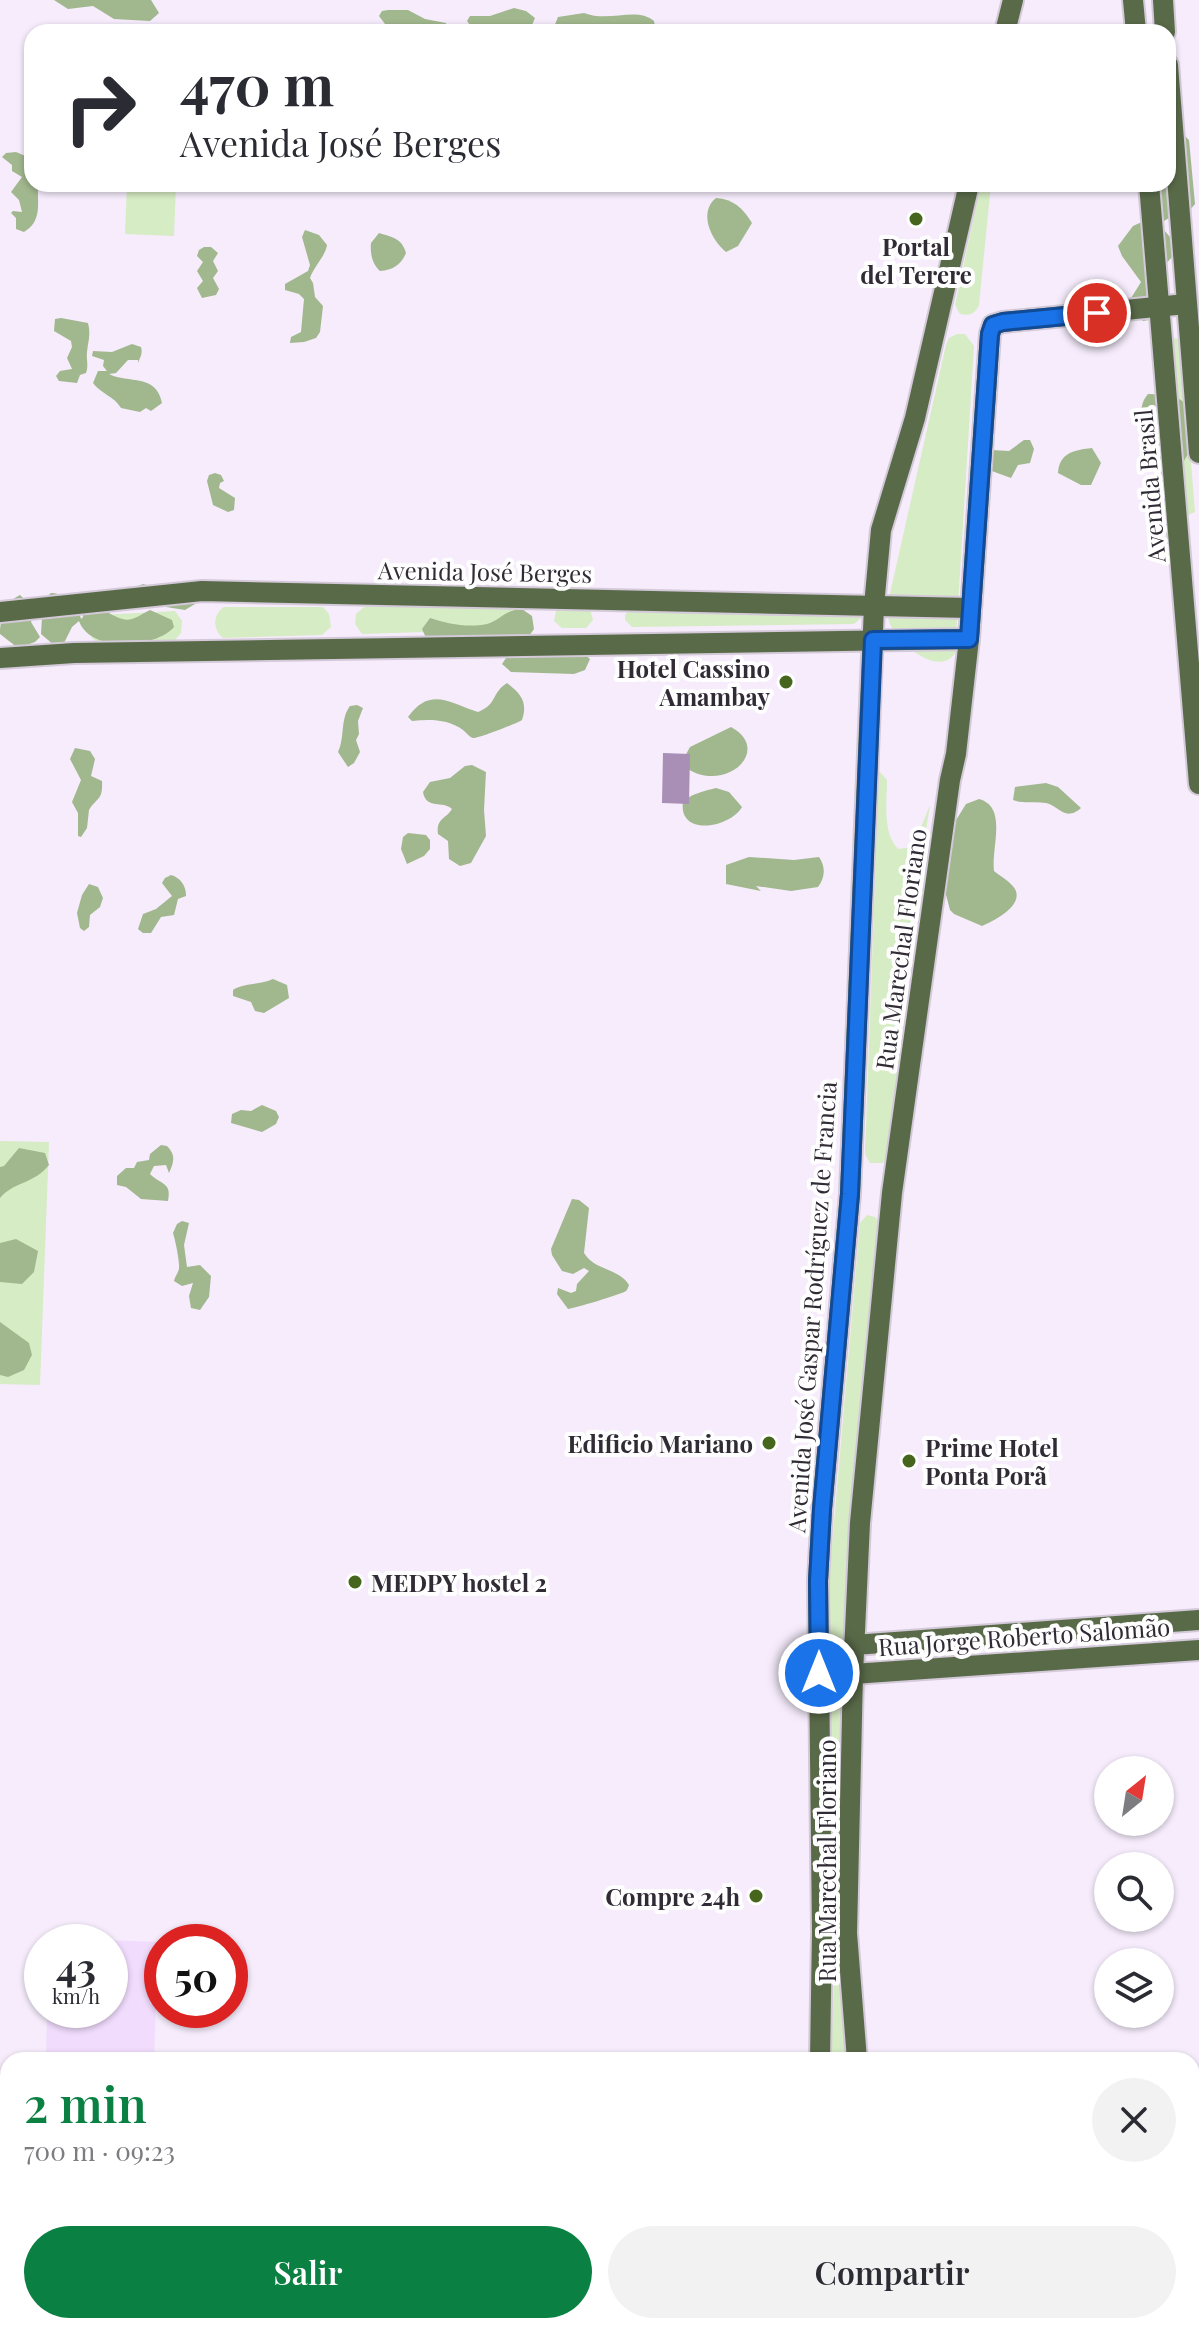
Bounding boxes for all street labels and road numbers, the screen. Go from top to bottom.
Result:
street label: Avenida Brasil [1126,408,1172,565]
street label: Avenida José Berges [377,553,592,589]
street label: Rua Marechal Floriano [867,826,933,1072]
street label: Avenida José Gaspar Rodríguez de Francia [779,1080,843,1535]
street label: Rua Jorge Roberto Salomão [877,1610,1171,1662]
street label: Rua Marechal Floriano [810,1739,842,1983]

